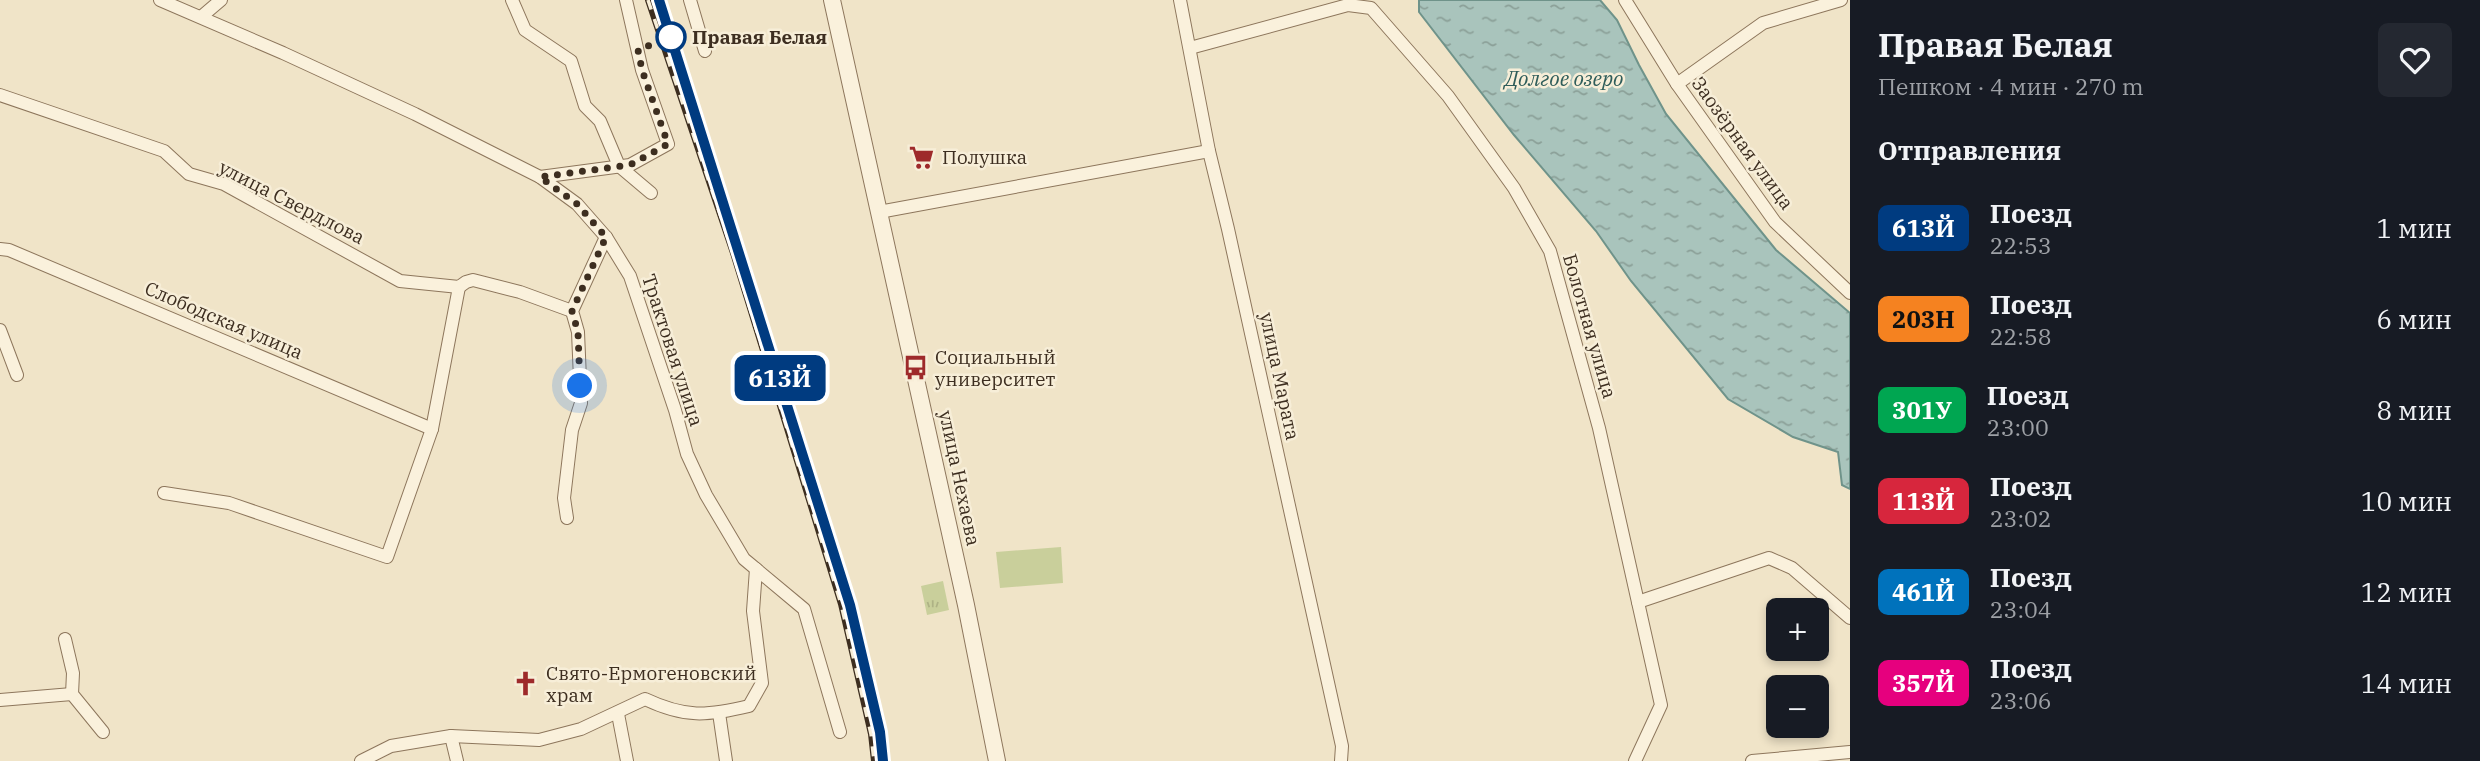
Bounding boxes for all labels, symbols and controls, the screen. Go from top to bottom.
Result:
marker: Правая Белая [656,22,686,52]
text: Правая Белая [1878,23,2113,66]
button: heart [2378,23,2452,97]
place label: Правая Белая [692,25,827,49]
water label: Долгое озеро [1502,64,1624,92]
text: Пешком · 4 мин · 270 m [1878,71,2144,101]
street label: Заозёрная улица [1687,72,1799,214]
text: Отправления [1878,133,2061,167]
supermarket icon: Полушка [908,143,936,171]
place label: Полушка [942,145,1027,169]
street label: улица Свердлова [215,155,369,249]
text: Поезд [1990,196,2072,230]
text: 1 мин [2376,211,2452,245]
text: 613Й [1892,212,1955,244]
text: 22:53 [1990,230,2052,260]
street label: Болотная улица [1558,251,1622,401]
street label: Трактовая улица [637,271,709,429]
street label: Слободская улица [141,276,307,364]
text: Поезд [1990,287,2071,321]
text: 6 мин [2376,302,2452,336]
text: 203Н [1892,303,1955,335]
street label: улица Марата [1255,310,1305,442]
text: 22:58 [1990,321,2052,351]
place label: Социальный университет [935,345,1056,391]
bus stop icon: Социальный университет [901,354,929,382]
line badge: 613Й [731,355,829,401]
text: 613Й [749,362,811,394]
your location [562,368,597,403]
text: Поезд [1987,378,2069,412]
text: 8 мин [2376,393,2452,427]
text: 301У [1892,394,1952,426]
street label: улица Нехаева [934,408,986,548]
text: 23:00 [1987,412,2049,442]
text: Поезд [1990,469,2072,503]
text: 10 мин [2361,484,2452,518]
text: 113Й [1892,485,1955,517]
text: 23:02 [1990,503,2052,533]
text: Поезд [1990,560,2072,594]
text: 12 мин [2361,575,2452,609]
text: 461Й [1892,576,1955,608]
text: 23:04 [1990,594,2052,624]
map controls [1766,598,1829,738]
button: + [1766,598,1829,661]
text: Поезд [1990,651,2072,685]
place label: Свято-Ермогеновский храм [546,661,756,707]
text: 14 мин [2361,666,2452,700]
text: 357Й [1892,667,1955,699]
church icon: Свято-Ермогеновский храм [512,670,540,698]
button: − [1766,675,1829,738]
text: 23:06 [1990,685,2052,715]

